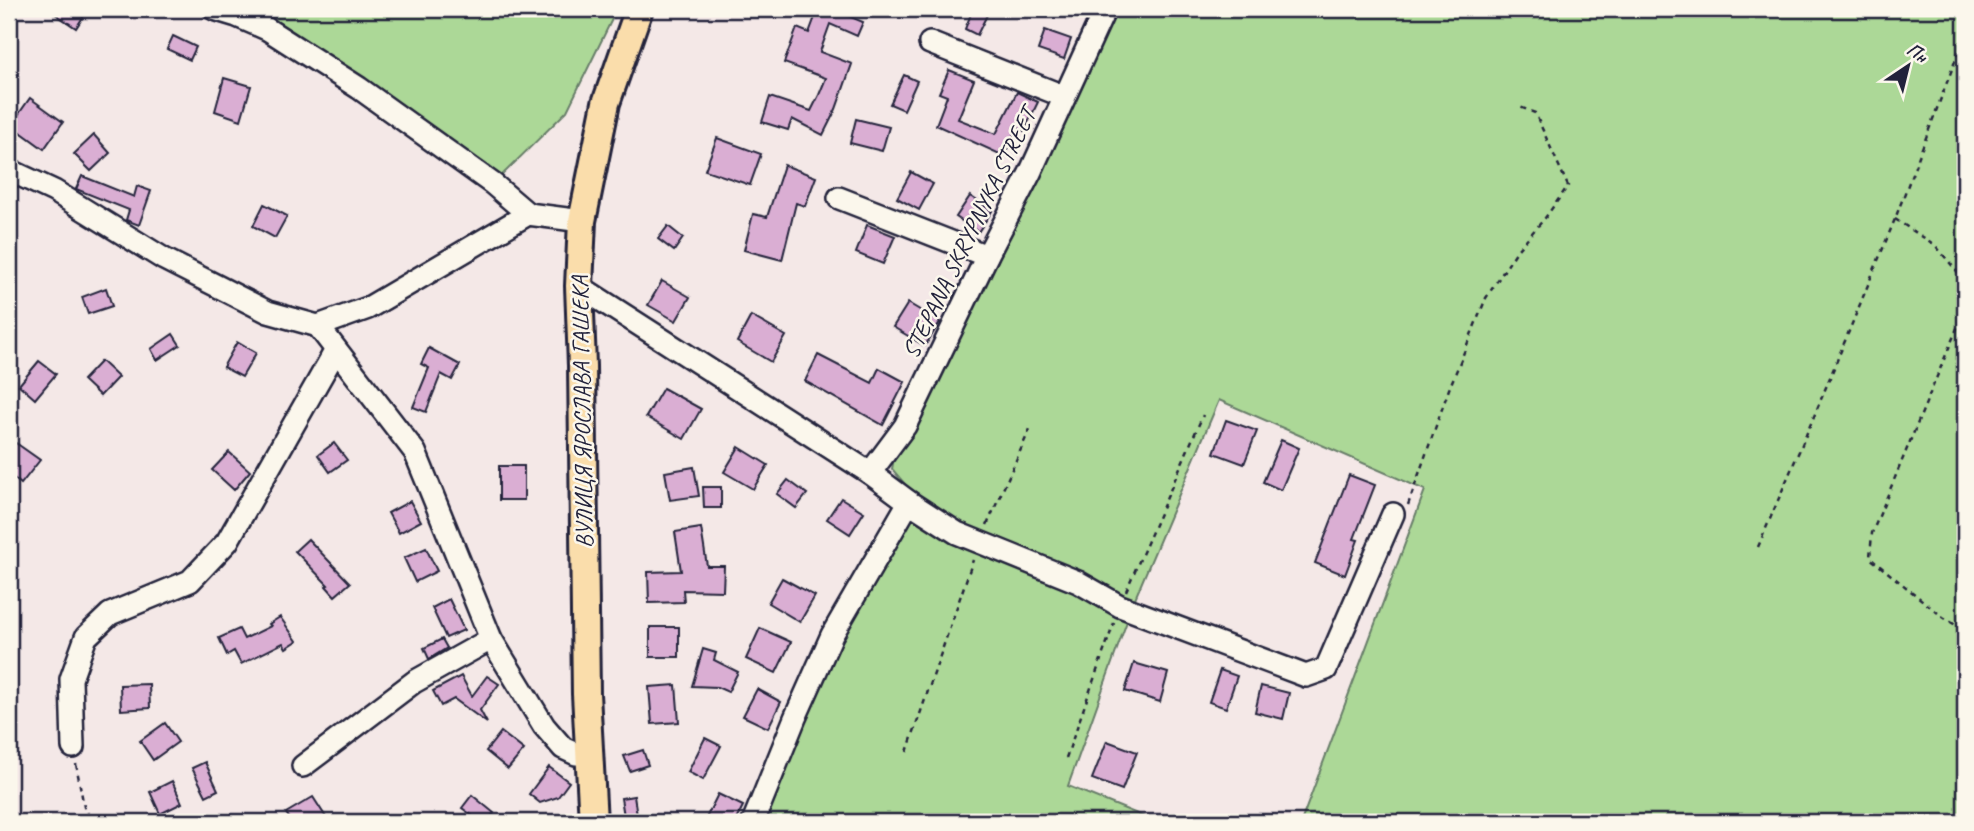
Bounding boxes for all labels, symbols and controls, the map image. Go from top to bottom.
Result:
north arrow [1872,32,1942,102]
text: Пн [1902,37,1934,69]
street label: STEPANA SKRYPNYKA STREET [895,99,1045,363]
street label: ВУЛИЦЯ ЯРОСЛАВА ГАШЕКА [565,275,599,548]

